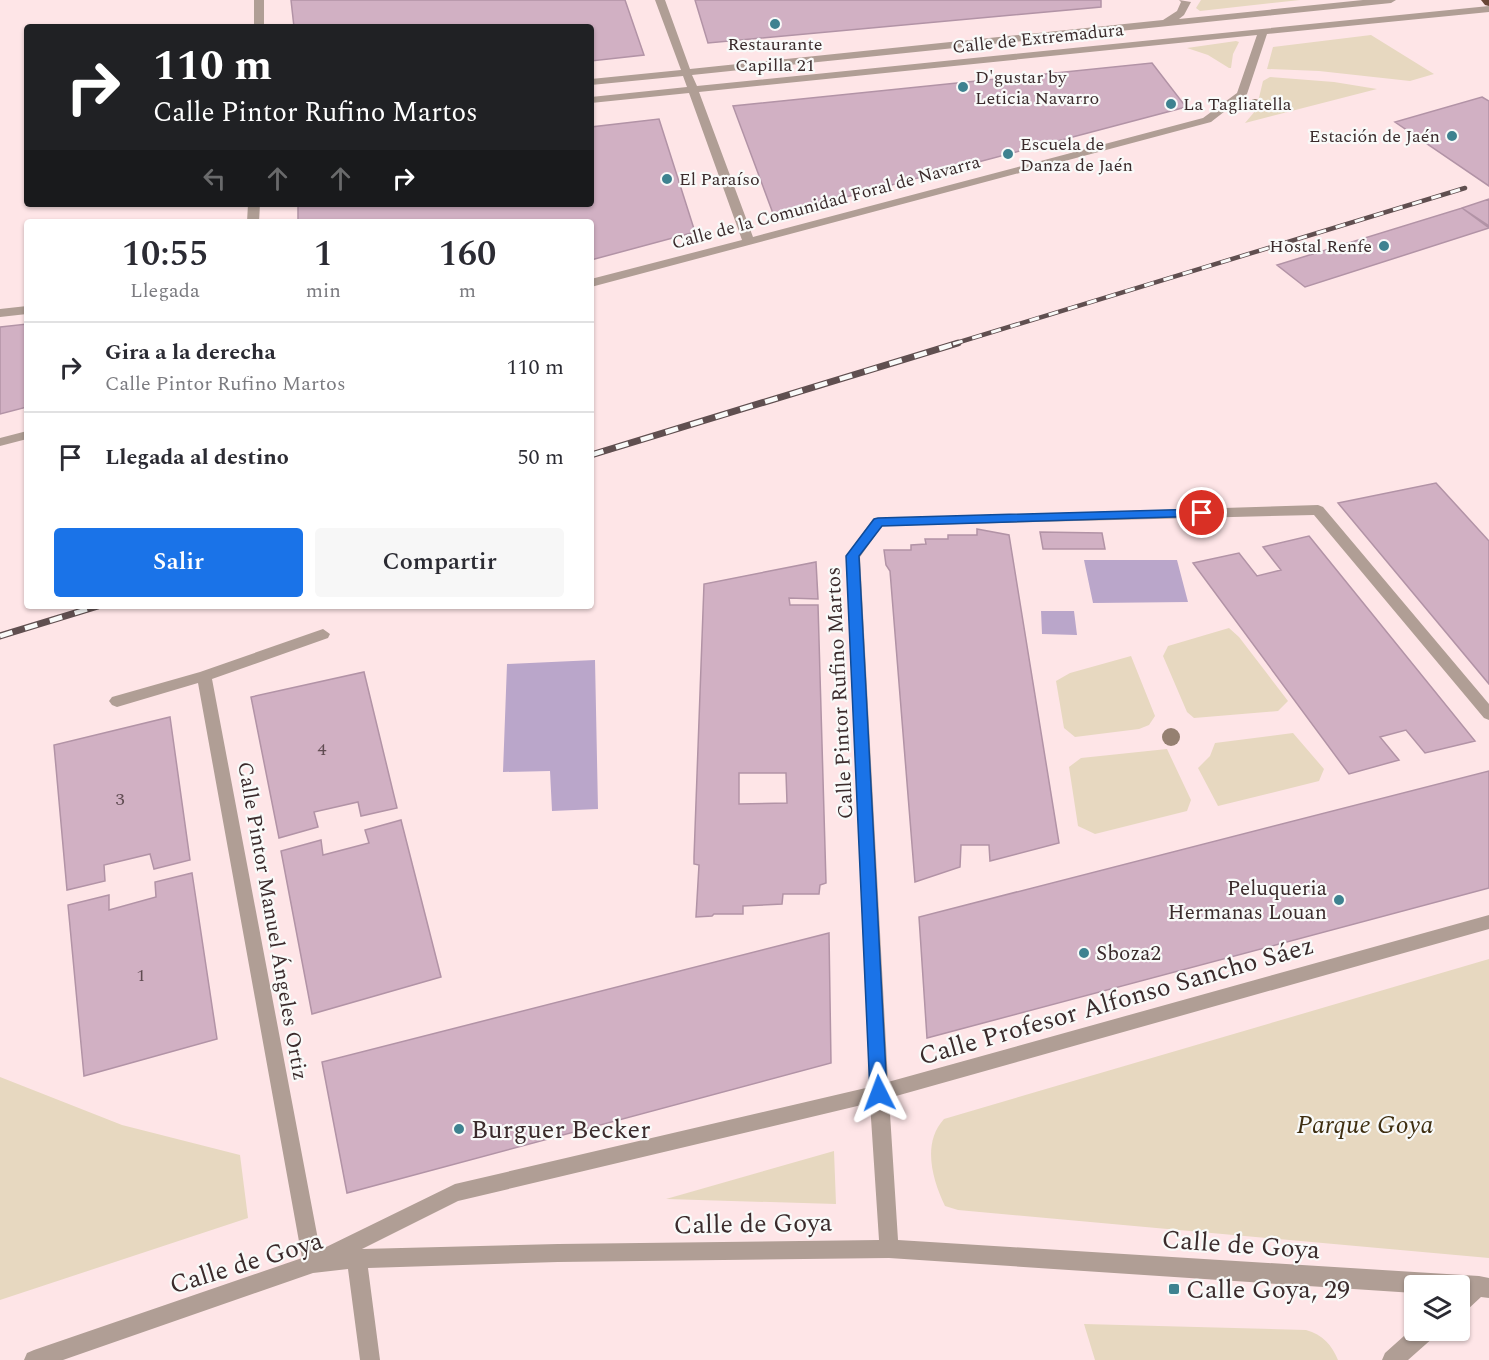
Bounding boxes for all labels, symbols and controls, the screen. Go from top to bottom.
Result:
street label: Calle de Extremadura [951,16,1125,61]
marker: Restaurante Capilla 21 [768,17,782,31]
place label: Restaurante Capilla 21 [727,31,823,79]
text: 110 m [153,35,272,98]
icon: right [54,48,132,126]
place label: D'gustar by Leticia Navarro [975,64,1099,112]
marker: D'gustar by Leticia Navarro [956,80,970,94]
place label: La Tagliatella [1183,91,1292,118]
text: Calle Pintor Rufino Martos [153,92,478,134]
marker: La Tagliatella [1164,97,1178,111]
place label: Estación de Jaén [1309,123,1440,150]
marker: Estación de Jaén [1445,129,1459,143]
place label: Escuela de Danza de Jaén [1020,131,1133,179]
marker: Escuela de Danza de Jaén [1001,147,1015,161]
street label: Calle de la Comunidad Foral de Navarra [669,148,984,257]
icon: left [198,162,231,195]
icon: ahead [261,162,294,195]
icon: ahead [324,162,357,195]
icon: right [387,162,420,195]
place label: El Paraíso [679,166,760,193]
marker: El Paraíso [660,172,674,186]
text: 10:55 [122,227,208,282]
text: 1 [314,227,333,282]
text: 160 [438,227,496,282]
place label: Hostal Renfe [1269,233,1372,260]
marker: Hostal Renfe [1377,239,1391,253]
text: Llegada [130,276,200,306]
text: min [306,276,341,306]
text: m [459,276,476,306]
text: Gira a la derecha [105,336,276,369]
icon: right [54,351,87,384]
text: 110 m [507,351,564,384]
text: Calle Pintor Rufino Martos [105,369,346,399]
icon: arrive [54,441,87,474]
text: Llegada al destino [105,441,289,474]
text: 50 m [518,441,564,474]
pin [1176,487,1227,538]
icon: arrive [1185,496,1218,529]
button: Salir [54,528,303,597]
button: Compartir [315,528,564,597]
street label: Calle Pintor Rufino Martos [817,566,863,820]
house number: 4 [318,736,327,763]
street label: Calle Pintor Manuel Ángeles Ortiz [228,759,316,1083]
house number: 3 [116,786,125,813]
place label: Peluqueria Hermanas Louan [1168,873,1328,929]
marker: Peluqueria Hermanas Louan [1332,893,1346,907]
street label: Calle Profesor Alfonso Sancho Sáez [914,925,1319,1077]
place label: Sboza2 [1096,938,1161,970]
marker: Sboza2 [1077,946,1091,960]
house number: 1 [137,962,146,989]
position arrow [847,1061,911,1125]
park label: Parque Goya [1297,1105,1433,1145]
place label: Burguer Becker [471,1110,651,1150]
marker: Burguer Becker [452,1122,466,1136]
street label: Calle de Goya [673,1203,833,1245]
street label: Calle de Goya [1160,1220,1322,1271]
street label: Calle de Goya [165,1221,328,1305]
place label: Calle Goya, 29 [1186,1270,1350,1310]
map controls [1404,1275,1470,1341]
button: layers [1404,1275,1470,1341]
marker: Calle Goya, 29 [1167,1282,1181,1296]

